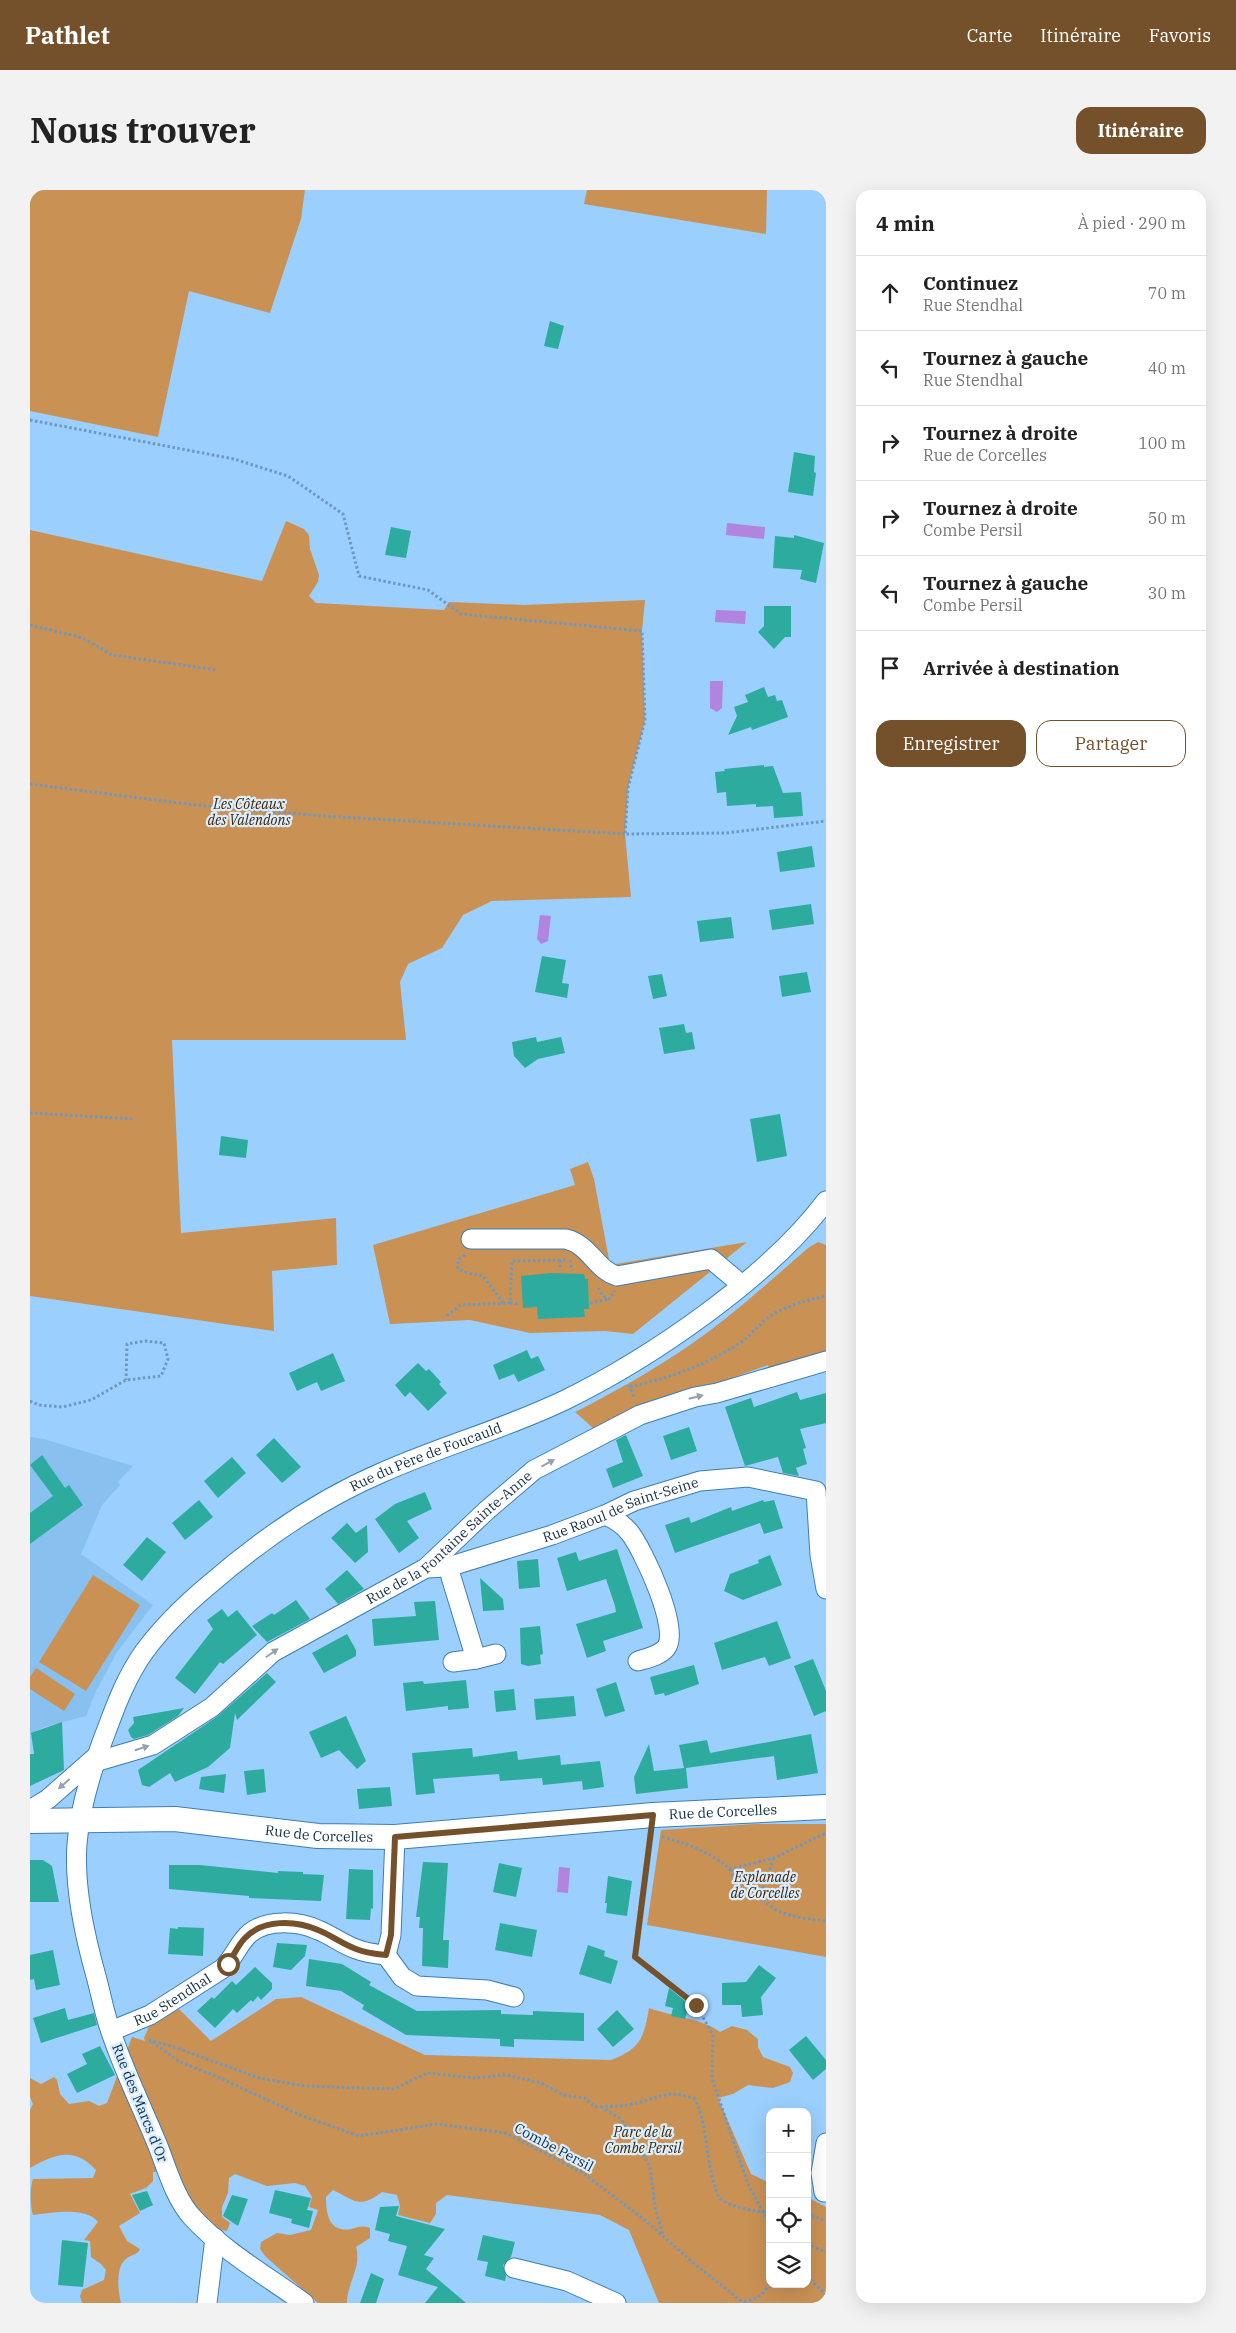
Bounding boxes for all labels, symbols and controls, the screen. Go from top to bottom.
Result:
text: Pathlet [25,19,110,51]
text: Carte [967,24,1012,47]
text: Itinéraire [1040,24,1121,47]
text: Favoris [1149,24,1211,47]
text: Nous trouver [30,107,256,153]
button: Itinéraire [1076,107,1206,154]
text: 4 min [876,209,935,237]
text: À pied · 290 m [1078,213,1186,233]
text: Continuez [923,271,1018,295]
icon: ahead [876,279,904,307]
text: 70 m [1148,283,1186,303]
text: Rue Stendhal [923,295,1023,315]
text: Tournez à gauche [923,346,1088,370]
icon: left [876,354,904,382]
text: 40 m [1148,358,1186,378]
text: Rue Stendhal [923,370,1023,390]
text: Tournez à droite [923,421,1078,445]
icon: right [876,429,904,457]
text: 100 m [1138,433,1186,453]
text: Rue de Corcelles [923,445,1047,465]
text: Tournez à droite [923,496,1078,520]
icon: right [876,504,904,532]
text: 50 m [1148,508,1186,528]
text: Combe Persil [923,520,1023,540]
text: Tournez à gauche [923,571,1088,595]
icon: left [876,579,904,607]
text: 30 m [1148,583,1186,603]
text: Combe Persil [923,595,1023,615]
icon: arrive [876,654,904,682]
text: Arrivée à destination [923,656,1120,680]
button: Enregistrer [876,720,1026,767]
button: Partager [1036,720,1186,767]
park label: Les Côteaux des Valendons [207,795,291,829]
one-way arrow [688,1393,703,1401]
street label: Rue du Père de Foucauld [346,1418,505,1495]
one-way arrow [540,1459,555,1467]
street label: Rue de la Fontaine Sainte-Anne [363,1467,536,1608]
street label: Rue Raoul de Saint-Seine [540,1473,701,1546]
one-way arrow [265,1648,279,1658]
one-way arrow [134,1744,149,1752]
one-way arrow [59,1778,71,1790]
street label: Rue de Corcelles [668,1800,778,1823]
street label: Rue de Corcelles [264,1821,373,1846]
park label: Esplanade de Corcelles [730,1868,800,1902]
route start [217,1953,240,1976]
street label: Rue Stendhal [131,1969,214,2030]
route end [685,1994,708,2017]
street label: Rue des Marcs d'Or [108,2041,172,2166]
map controls [766,2108,811,2288]
button: + [766,2108,811,2153]
street label: Combe Persil [511,2119,597,2175]
park label: Parc de la Combe Persil [605,2123,683,2157]
button: − [766,2153,811,2198]
button: locate [766,2198,811,2243]
button: layers [766,2243,811,2288]

